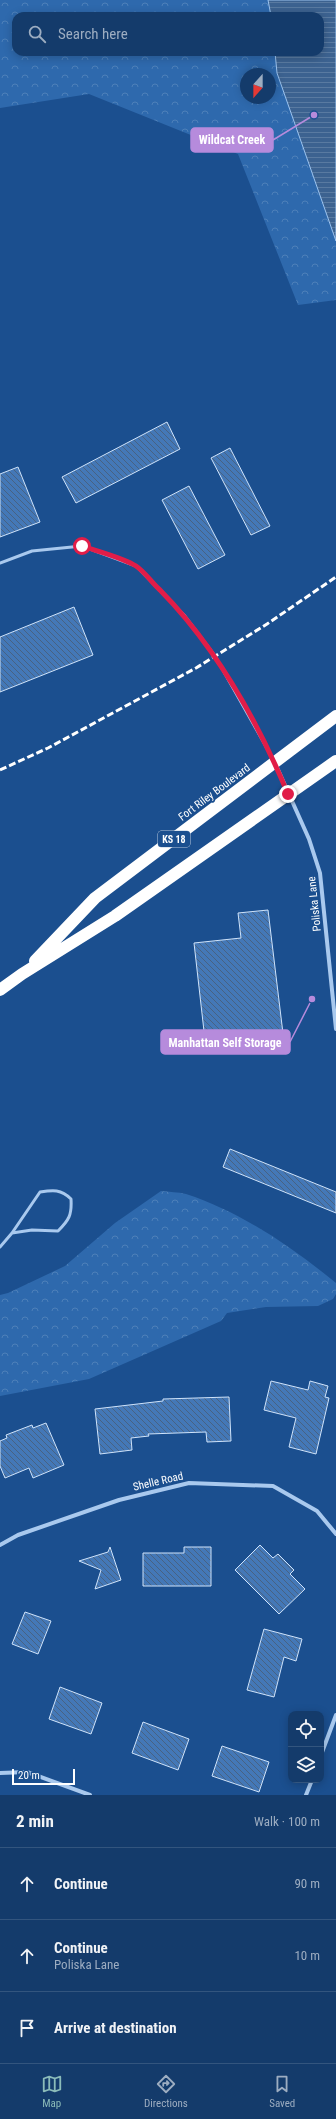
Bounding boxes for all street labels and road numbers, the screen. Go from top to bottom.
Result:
street label: Fort Riley Boulevard [176,761,253,824]
road number: KS 18 [158,831,190,847]
street label: Poliska Lane [305,876,324,932]
street label: Shelle Road [132,1469,184,1494]

